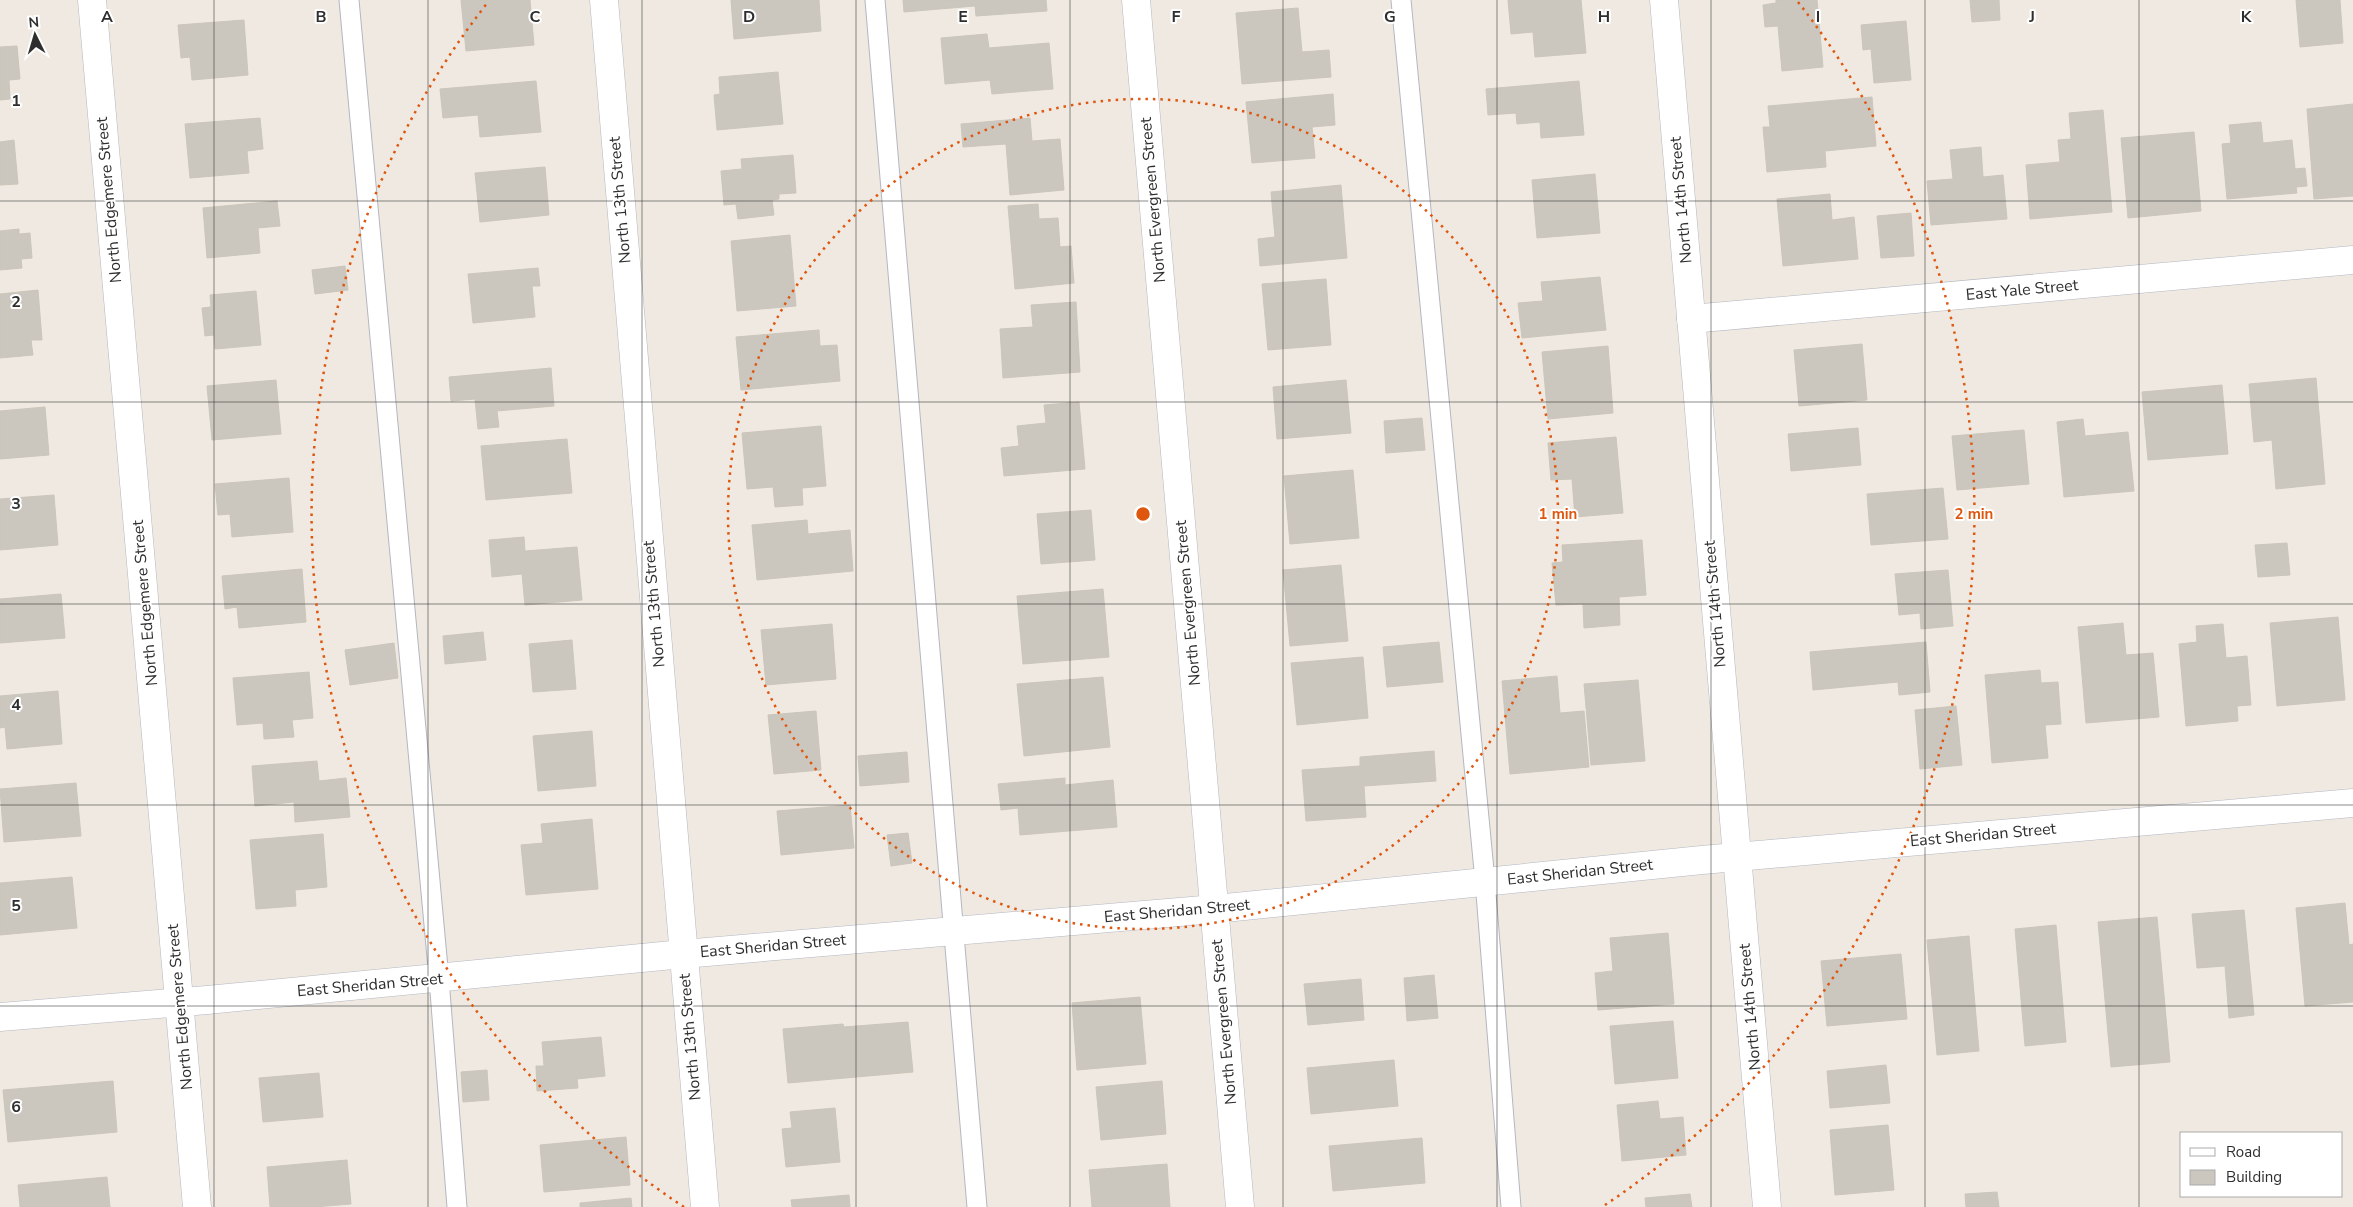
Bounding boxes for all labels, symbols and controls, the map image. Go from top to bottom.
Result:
text: A [101,6,113,28]
text: B [315,6,327,28]
text: C [530,6,541,28]
text: D [743,6,755,28]
text: E [958,6,968,28]
text: F [1172,6,1181,28]
text: G [1384,6,1396,28]
text: H [1598,6,1610,28]
text: I [1816,6,1820,28]
text: J [2028,6,2035,28]
text: K [2241,6,2253,28]
north arrow [10,10,60,60]
text: N [28,13,40,32]
text: 1 [11,90,21,112]
street label: North Edgemere Street [91,116,127,284]
street label: North Evergreen Street [1135,116,1171,284]
street label: North 13th Street [603,135,637,264]
street label: North 14th Street [1664,135,1698,264]
street label: East Yale Street [1965,274,2080,306]
text: 2 [11,291,21,313]
text: 3 [11,493,21,515]
text: 1 min [1539,504,1577,524]
text: 2 min [1955,504,1993,524]
centre of rings [1134,505,1152,523]
street label: North Edgemere Street [127,519,163,687]
street label: North Evergreen Street [1170,519,1206,687]
street label: North 13th Street [637,539,671,668]
street label: North 14th Street [1698,539,1732,668]
text: 4 [11,694,21,716]
street label: East Sheridan Street [1909,818,2057,852]
street label: East Sheridan Street [1506,853,1654,891]
street label: East Sheridan Street [1103,894,1251,928]
text: 5 [11,895,21,917]
street label: North Edgemere Street [162,923,198,1091]
street label: East Sheridan Street [699,929,847,963]
street label: North Evergreen Street [1206,938,1242,1106]
street label: North 14th Street [1733,942,1767,1071]
street label: East Sheridan Street [296,968,444,1002]
street label: North 13th Street [673,972,707,1101]
text: 6 [11,1096,21,1118]
legend [2180,1132,2343,1197]
text: Road [2226,1142,2261,1162]
text: Building [2226,1167,2282,1187]

